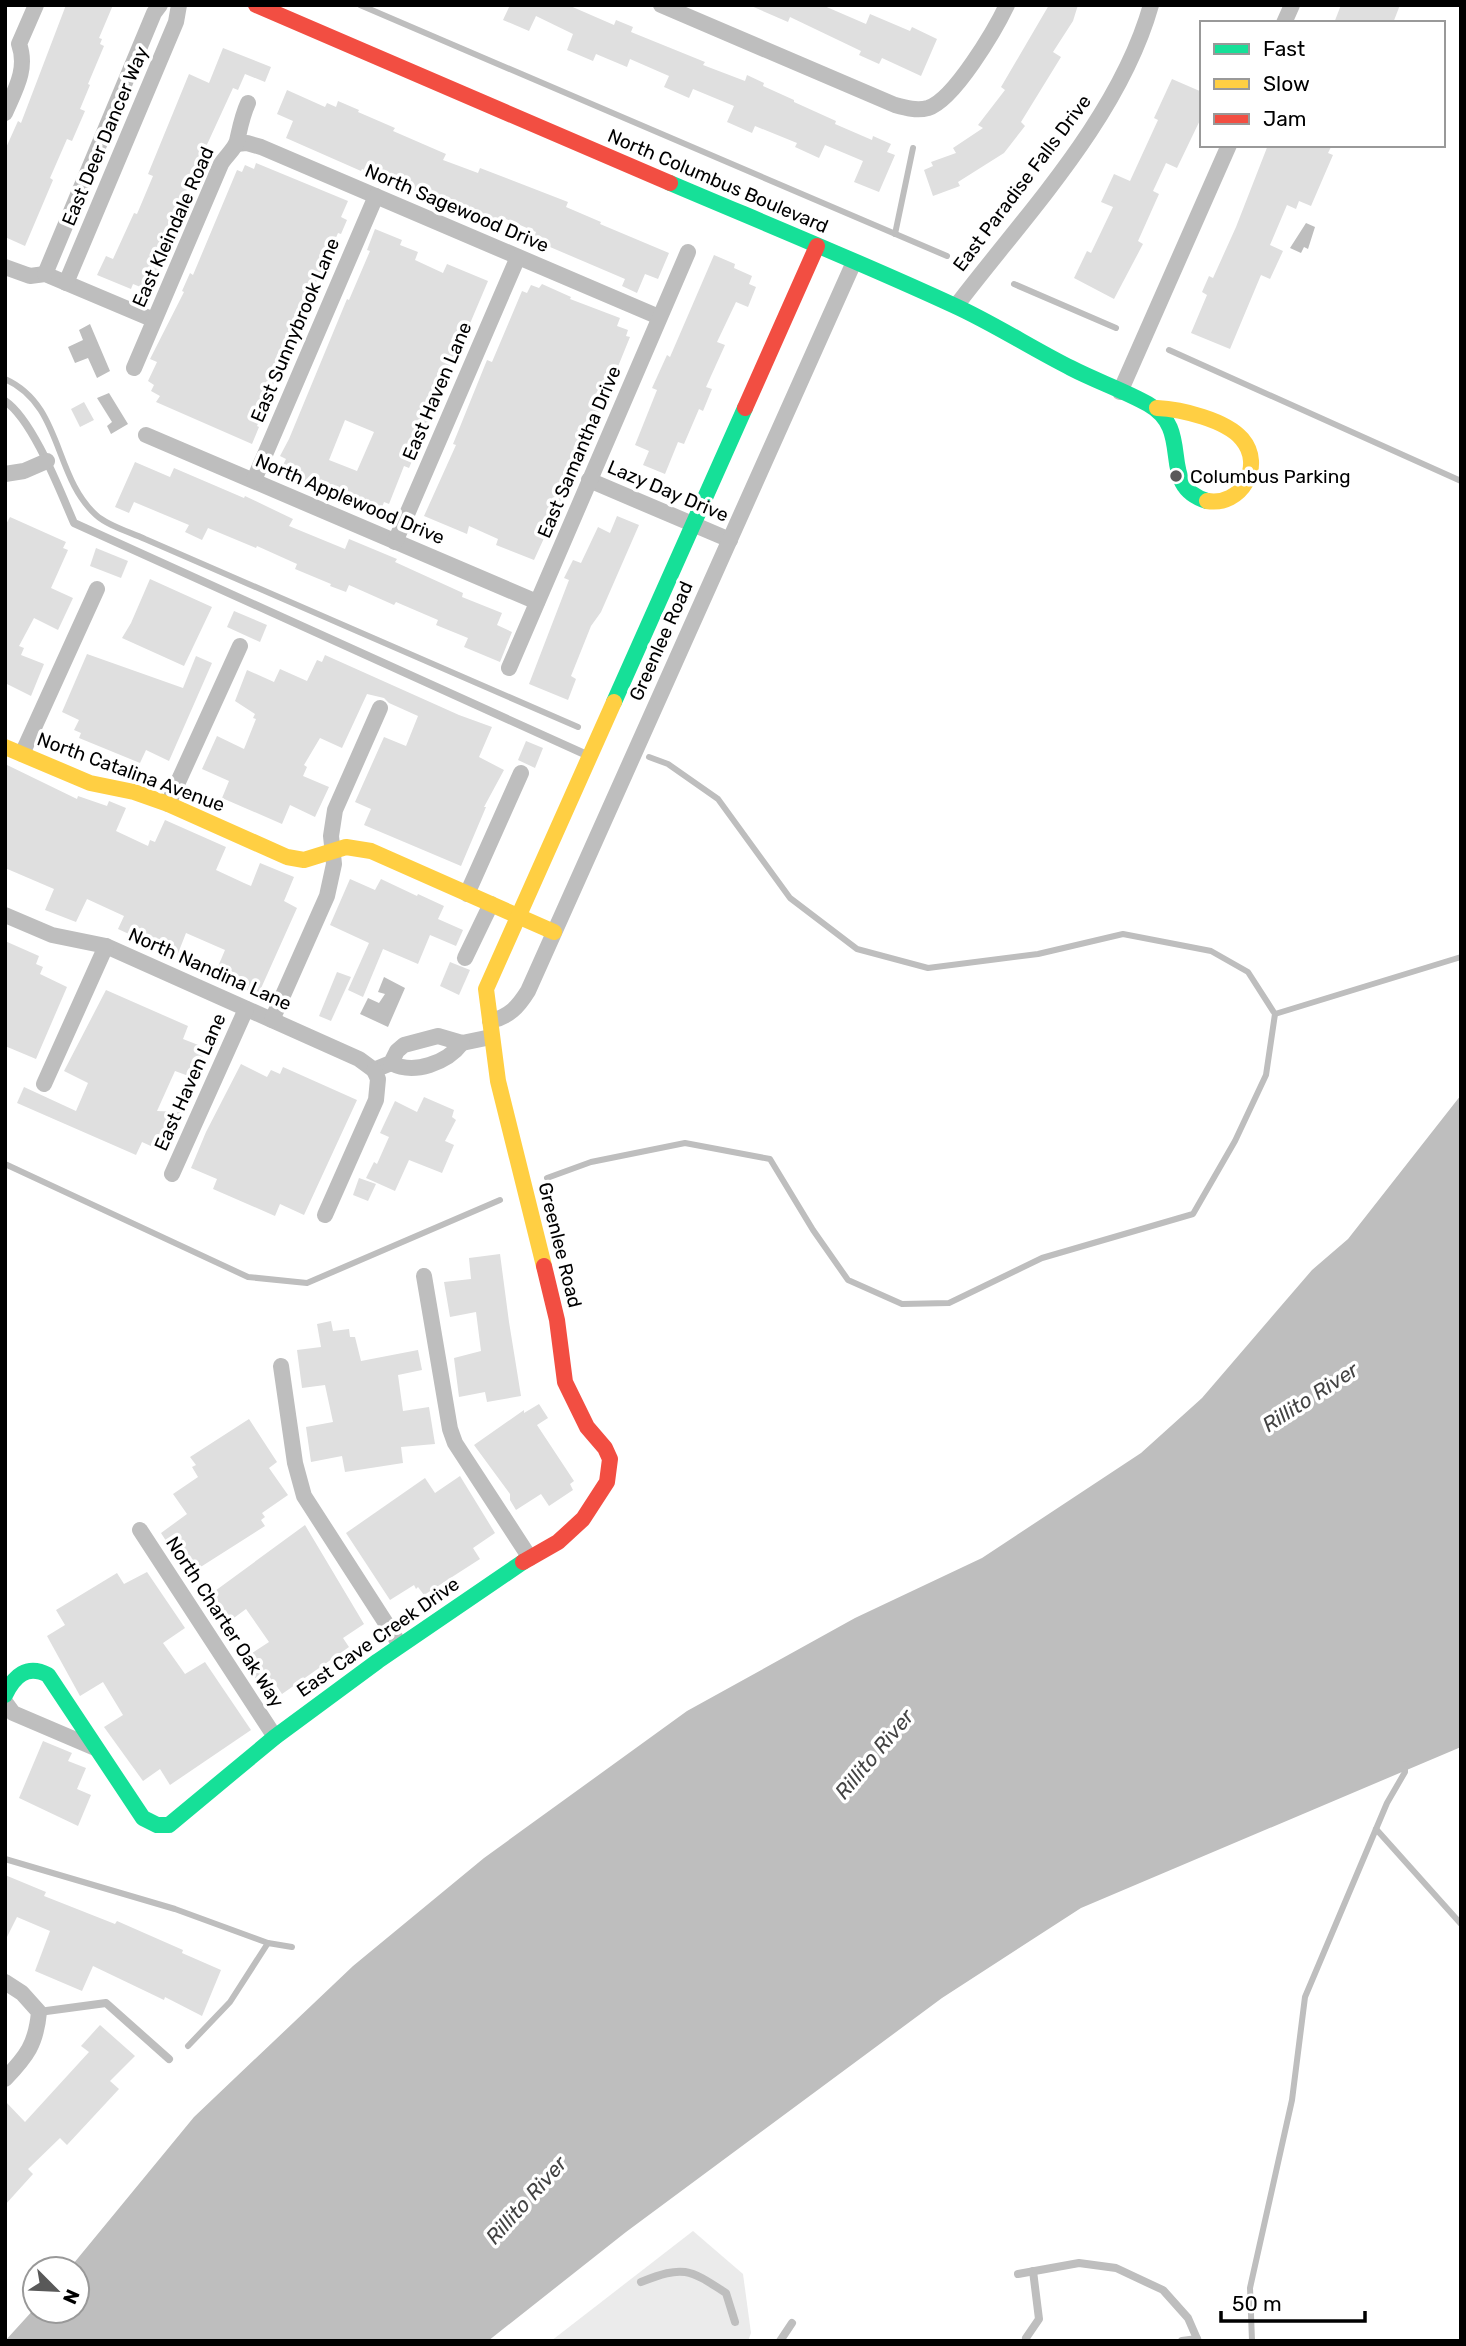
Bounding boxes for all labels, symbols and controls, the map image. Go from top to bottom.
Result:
legend [1200,21,1445,147]
text: Fast [1263,36,1305,61]
street label: East Deer Dancer Way [57,43,153,229]
text: Slow [1263,71,1310,96]
street label: East Paradise Falls Drive [948,90,1096,276]
text: Jam [1263,106,1307,131]
street label: North Columbus Boulevard [604,124,832,238]
street label: East Kleindale Road [127,143,219,311]
street label: North Sagewood Drive [362,159,552,257]
street label: East Sunnybrook Lane [246,234,344,426]
street label: East Haven Lane [398,318,476,464]
street label: East Samantha Drive [532,362,626,542]
street label: North Applewood Drive [252,449,448,549]
street label: Lazy Day Drive [604,455,732,527]
place label: Columbus Parking [1190,465,1351,488]
marker: Columbus Parking [1168,468,1184,484]
street label: Greenlee Road [624,578,698,704]
street label: North Catalina Avenue [34,727,228,817]
street label: North Nandina Lane [125,923,295,1015]
street label: East Haven Lane [149,1010,231,1154]
street label: Greenlee Road [533,1180,587,1310]
water label: Rillito River [1257,1356,1363,1437]
street label: North Charter Oak Way [161,1532,289,1712]
street label: East Cave Creek Drive [292,1572,464,1702]
water label: Rillito River [829,1703,919,1804]
water label: Rillito River [480,2150,573,2249]
north arrow [21,2255,91,2325]
scale bar [1221,2280,1364,2324]
text: N [58,2286,84,2308]
text: 50 m [1232,2291,1282,2316]

